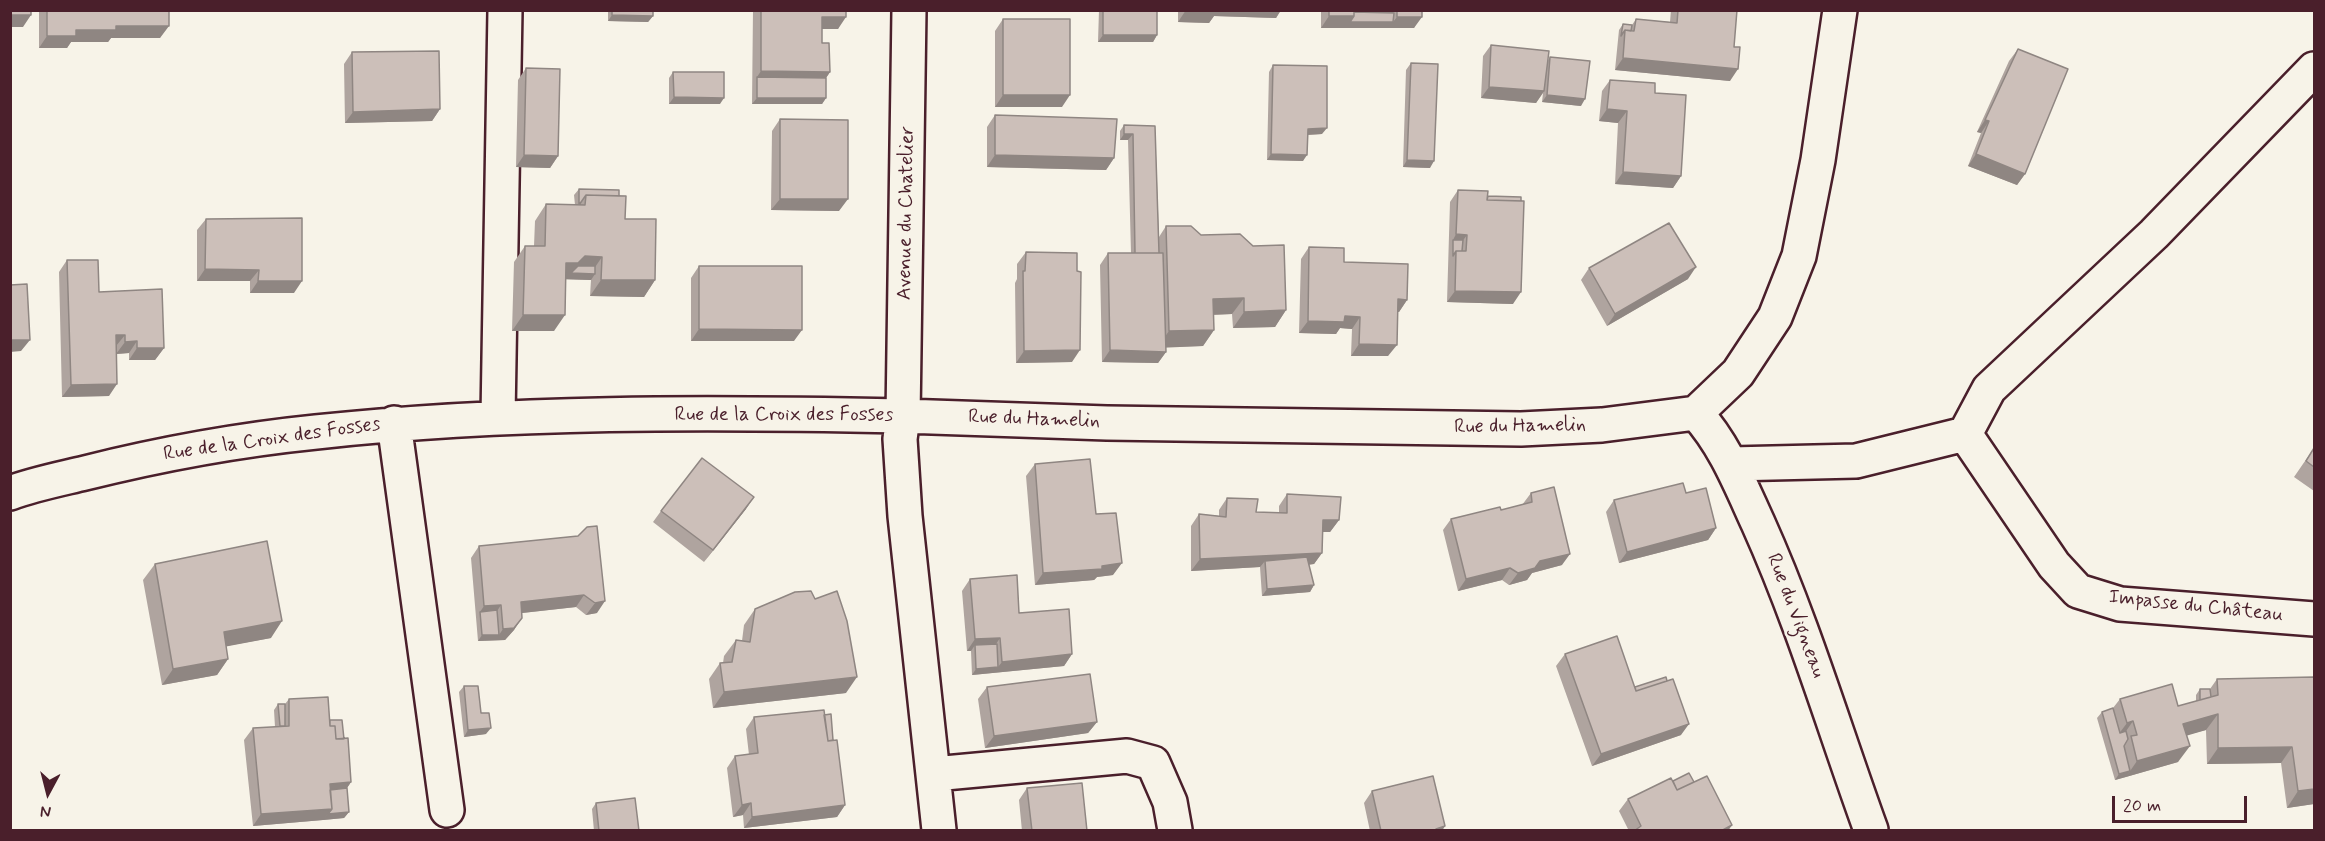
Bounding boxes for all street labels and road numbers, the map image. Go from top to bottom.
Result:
street label: Avenue du Chatelier [893,126,921,300]
street label: Rue de la Croix des Fosses [675,404,893,428]
street label: Rue du Hamelin [968,406,1100,434]
street label: Rue de la Croix des Fosses [162,413,382,467]
street label: Rue du Hamelin [1454,414,1586,440]
street label: Rue du Vigneau [1760,550,1830,682]
street label: Impasse du Château [2108,586,2284,628]

